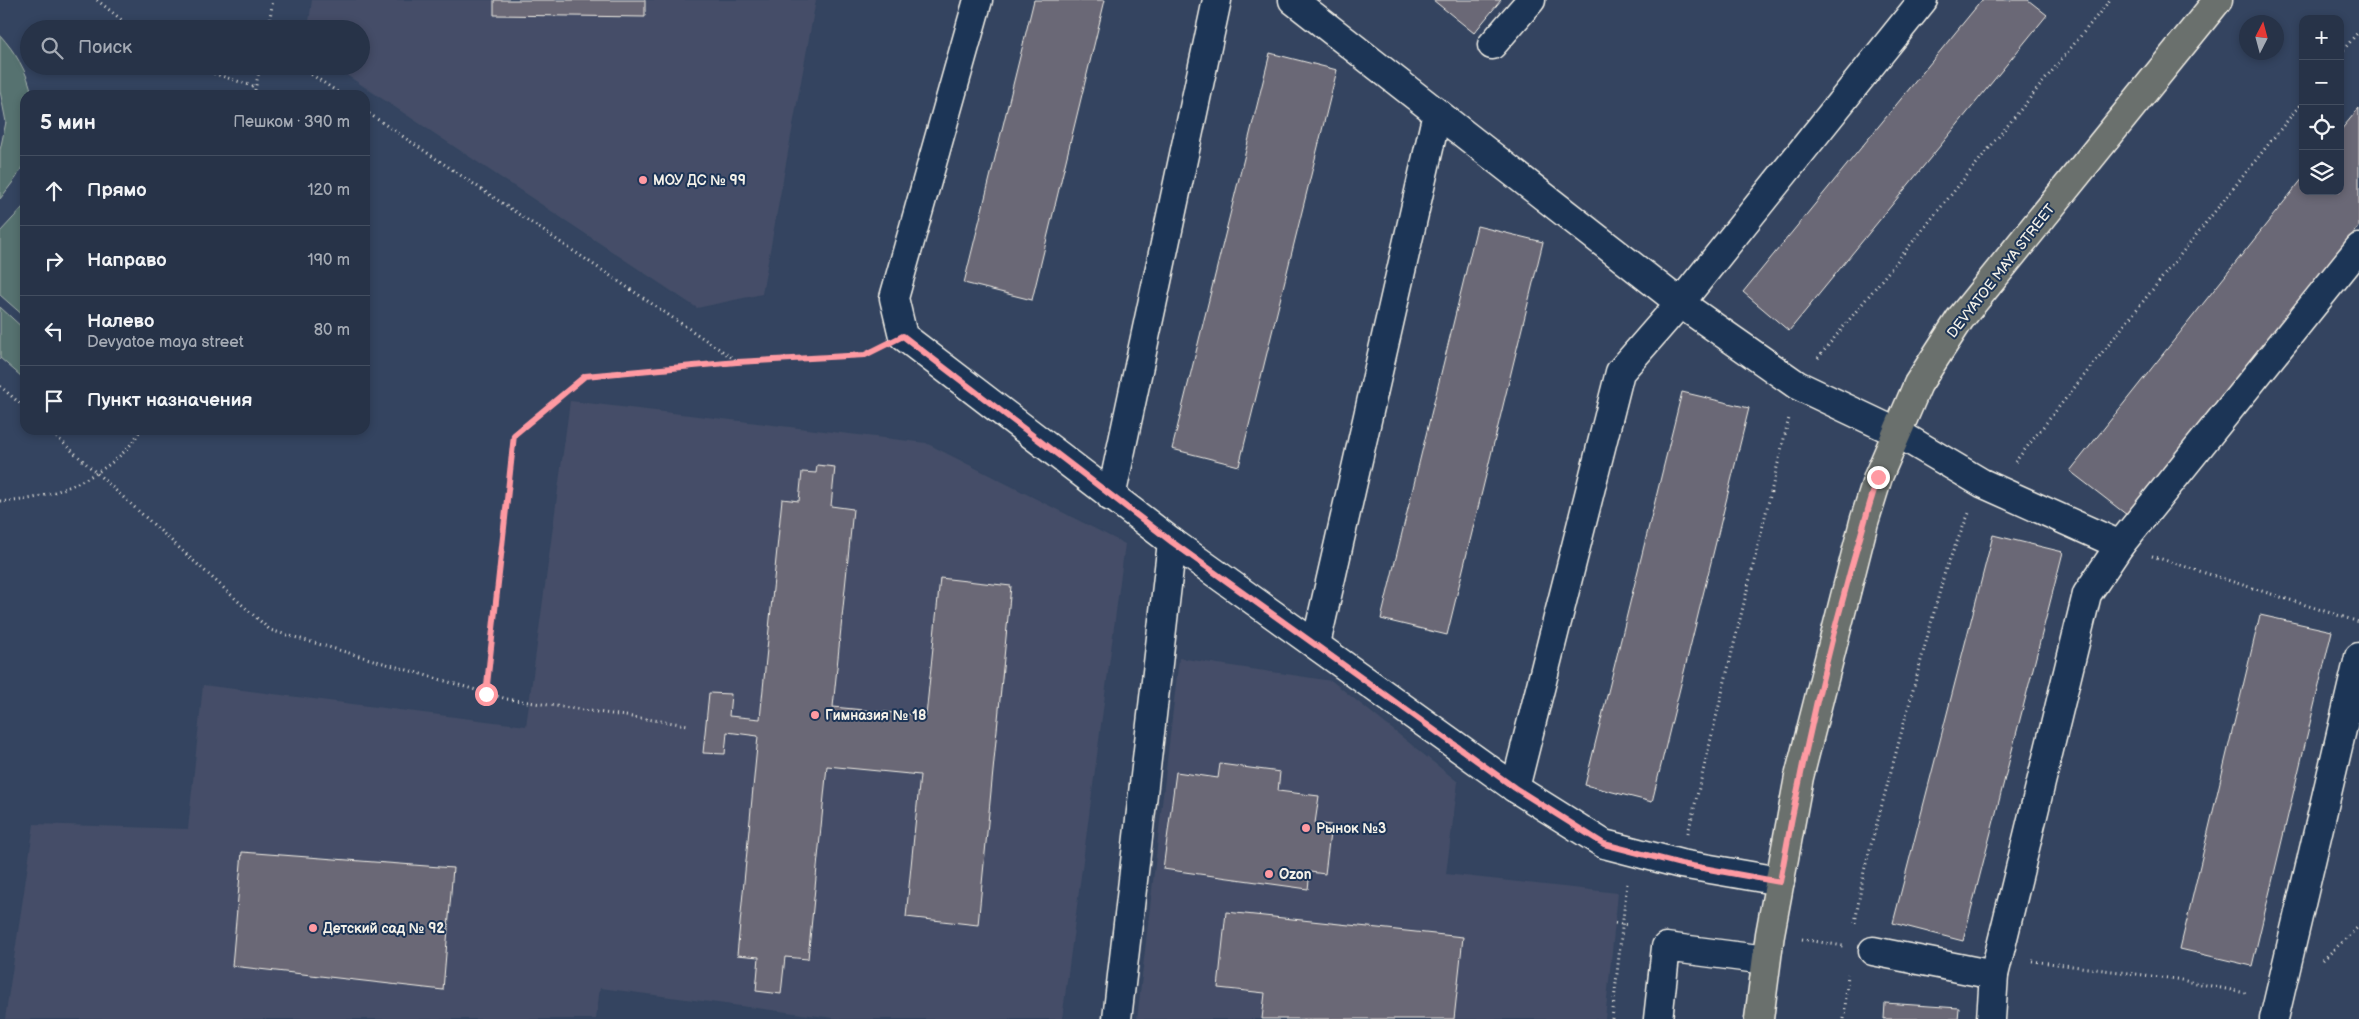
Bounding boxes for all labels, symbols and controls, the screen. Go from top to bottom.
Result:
north arrow [2239,15,2284,60]
map controls [2299,15,2344,195]
button: + [2299,15,2344,60]
search box [20,20,370,75]
icon: search [38,34,66,62]
text: Поиск [78,36,132,59]
button: − [2299,60,2344,105]
button: locate [2299,105,2344,150]
text: 5 мин [40,110,96,135]
text: Пешком · 390 m [233,113,350,132]
button: layers [2299,150,2344,195]
place label: МОУ ДС № 99 [653,172,746,189]
marker: МОУ ДС № 99 [637,174,649,186]
icon: ahead [40,177,68,205]
text: Прямо [87,179,147,202]
text: 120 m [307,181,350,200]
street label: DEVYATOE MAYA STREET [1943,200,2059,341]
icon: right [40,247,68,275]
text: Направо [87,249,167,272]
text: 190 m [308,251,350,270]
text: Налево [87,310,154,333]
icon: left [40,317,68,345]
text: 80 m [314,321,350,340]
text: Devyatoe maya street [87,333,244,352]
icon: arrive [40,387,68,415]
text: Пункт назначения [87,389,252,412]
route end [1867,466,1890,489]
route start [475,683,498,706]
place label: Гимназия № 18 [825,707,926,724]
marker: Гимназия № 18 [809,709,821,721]
place label: Рынок №3 [1316,820,1386,837]
marker: Рынок №3 [1300,822,1312,834]
place label: Ozon [1279,866,1312,883]
marker: Ozon [1263,868,1275,880]
place label: Детский сад № 92 [323,920,445,937]
marker: Детский сад № 92 [307,922,319,934]

